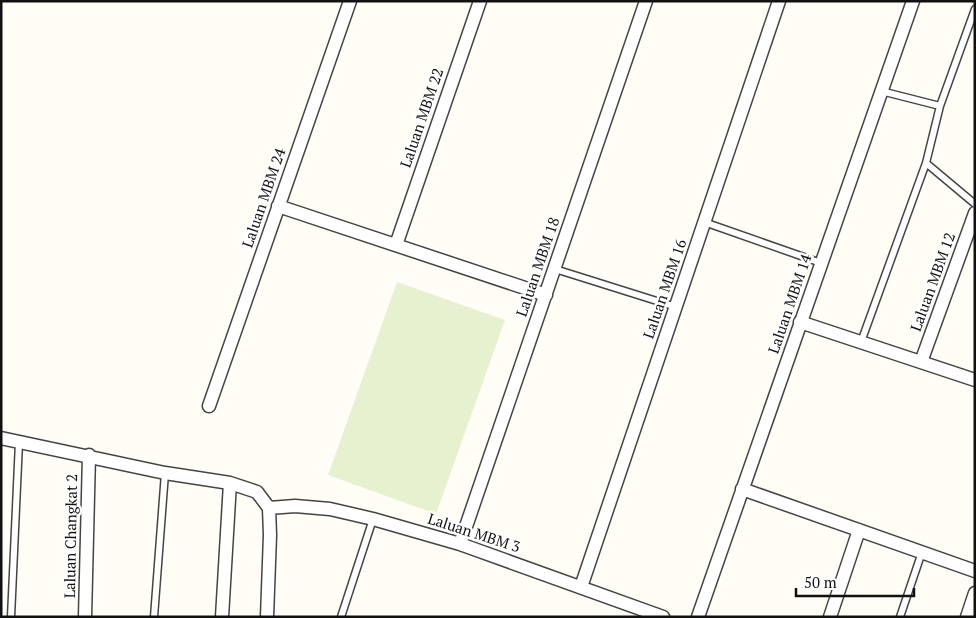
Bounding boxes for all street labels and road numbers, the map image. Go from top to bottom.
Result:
street label: Laluan MBM 22 [395,65,447,170]
street label: Laluan MBM 24 [237,145,289,250]
street label: Laluan MBM 18 [511,214,563,319]
street label: Laluan MBM 12 [905,229,959,334]
street label: Laluan MBM 16 [638,236,690,341]
street label: Laluan MBM 14 [763,251,815,356]
street label: Laluan Changkat 2 [59,474,81,598]
street label: Laluan MBM 3 [426,508,523,556]

